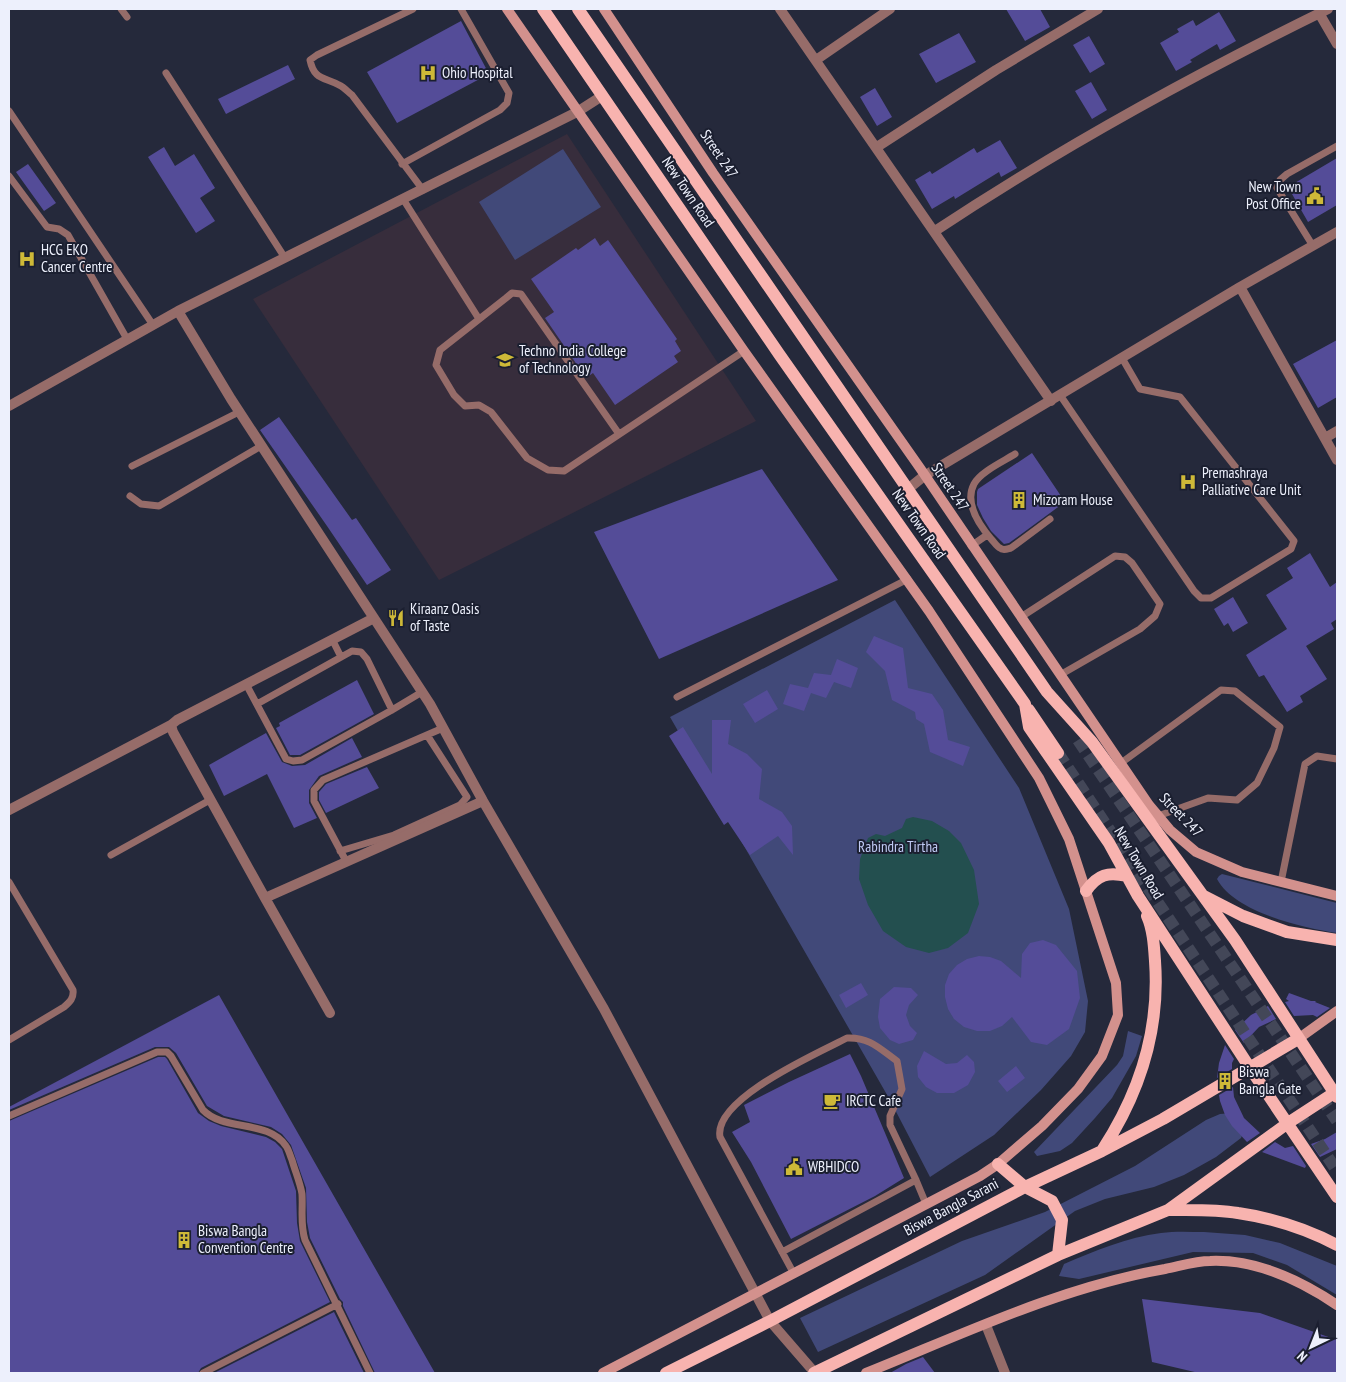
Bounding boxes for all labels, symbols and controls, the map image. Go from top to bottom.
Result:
hospital icon: Ohio Hospital [418,63,438,83]
place label: Ohio Hospital [442,63,513,82]
street label: Street 247 [696,126,743,182]
street label: New Town Road [658,153,719,231]
place label: New Town Post Office [1246,177,1301,213]
public building icon: New Town Post Office [1305,186,1325,206]
place label: HCG EKO Cancer Centre [41,240,113,276]
hospital icon: HCG EKO Cancer Centre [17,249,37,269]
place label: Techno India College of Technology [519,341,626,377]
school or university icon: Techno India College of Technology [495,350,515,370]
street label: Street 247 [927,459,974,515]
place label: Premashraya Palliative Care Unit [1202,463,1301,499]
hospital icon: Premashraya Palliative Care Unit [1178,472,1198,492]
street label: New Town Road [888,485,950,562]
building icon: Mizoram House [1009,490,1029,510]
place label: Mizoram House [1033,490,1113,509]
place label: Kiraanz Oasis of Taste [410,599,479,635]
restaurant icon: Kiraanz Oasis of Taste [386,608,406,628]
street label: Street 247 [1156,788,1207,841]
street label: New Town Road [1110,823,1168,902]
park label: Rabindra Tirtha [858,837,938,856]
place label: Biswa Bangla Gate [1239,1062,1301,1098]
building icon: Biswa Bangla Gate [1215,1071,1235,1091]
cafe icon: IRCTC Cafe [822,1091,842,1111]
place label: IRCTC Cafe [846,1091,901,1110]
public building icon: WBHIDCO [784,1157,804,1177]
place label: WBHIDCO [808,1157,859,1176]
street label: Biswa Bangla Sarani [900,1174,1001,1240]
place label: Biswa Bangla Convention Centre [198,1221,293,1257]
building icon: Biswa Bangla Convention Centre [174,1230,194,1250]
north arrow [1286,1322,1336,1372]
text: N [1293,1347,1311,1366]

